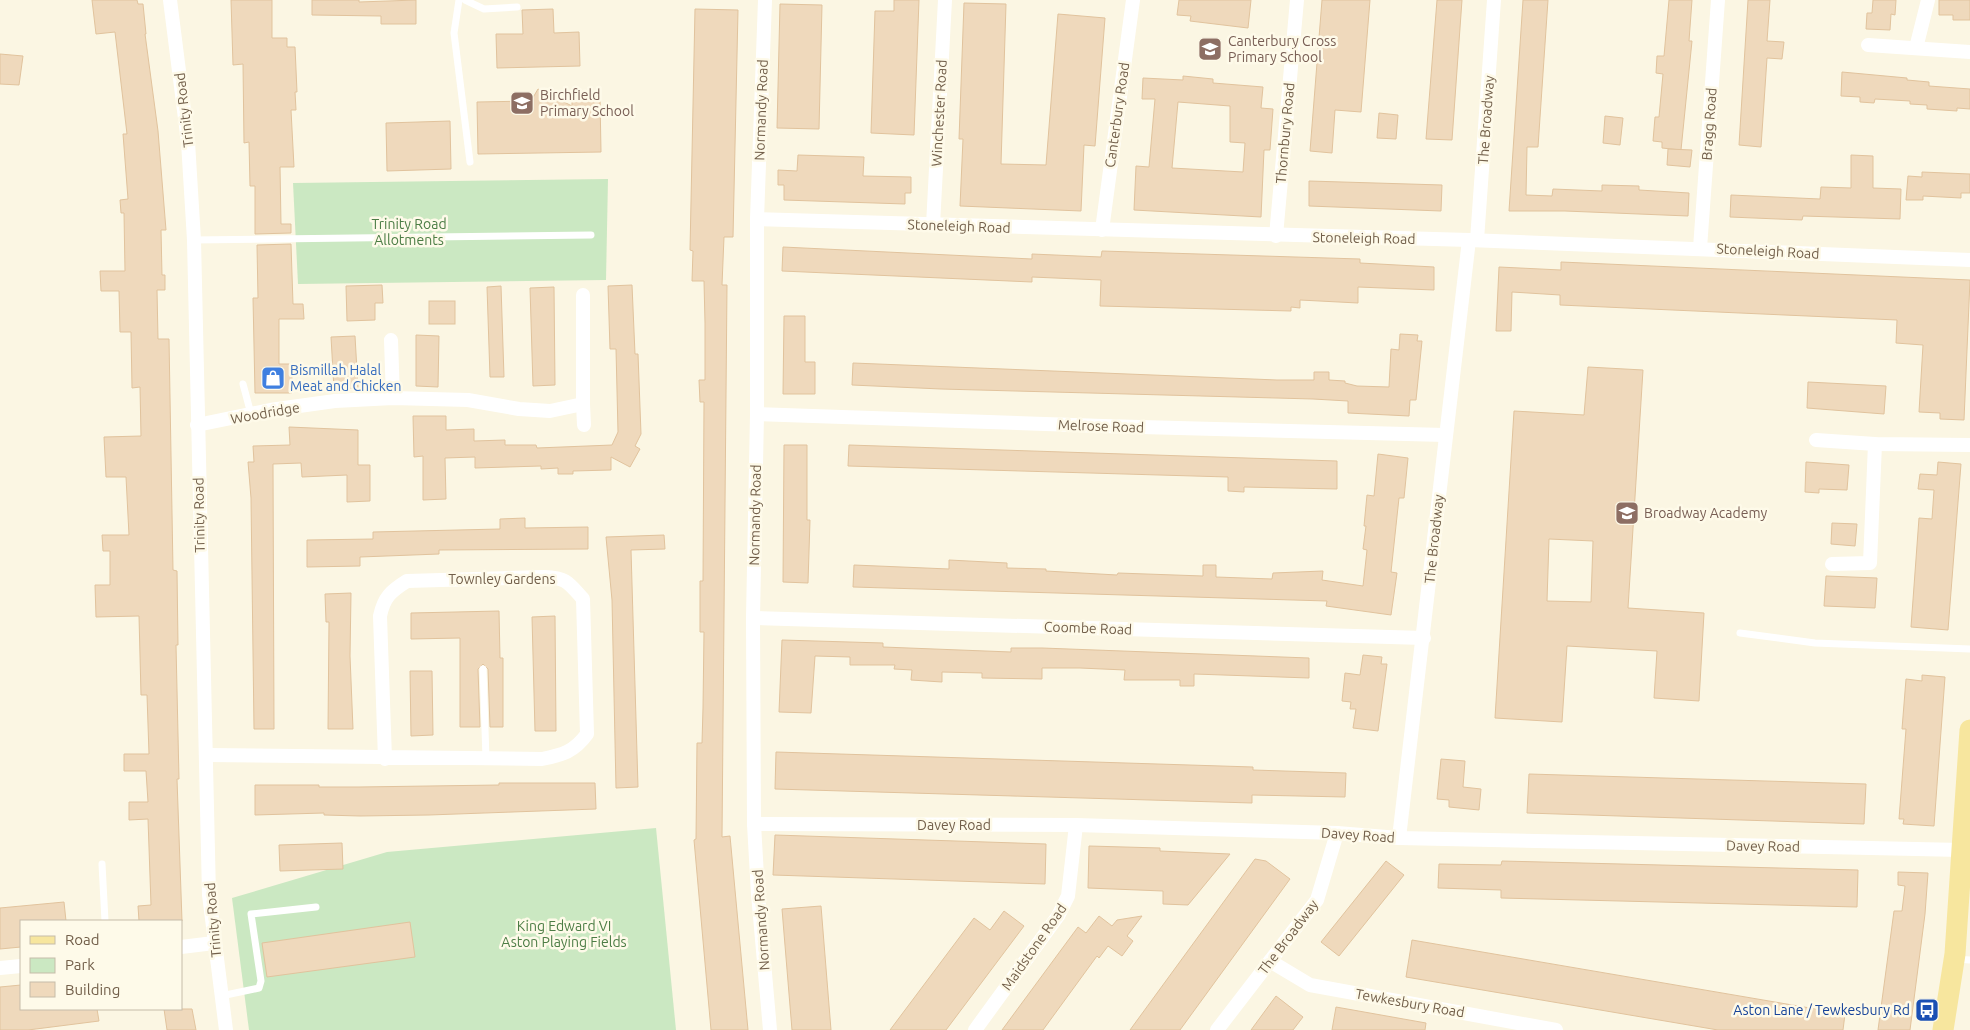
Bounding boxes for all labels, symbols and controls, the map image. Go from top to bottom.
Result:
place label: Canterbury Cross Primary School [1228,33,1336,65]
school or university icon: Canterbury Cross Primary School [1197,36,1223,62]
street label: Normandy Road [751,59,771,161]
street label: Winchester Road [928,59,950,167]
street label: Canterbury Road [1102,61,1132,169]
street label: Trinity Road [171,72,197,148]
street label: The Broadway [1475,75,1497,165]
street label: Thornbury Road [1273,82,1297,184]
place label: Birchfield Primary School [540,87,634,119]
street label: Bragg Road [1698,87,1720,161]
school or university icon: Birchfield Primary School [509,90,535,116]
park label: Trinity Road Allotments [371,216,447,248]
street label: Stoneleigh Road [907,216,1011,236]
street label: Stoneleigh Road [1312,229,1416,247]
street label: Stoneleigh Road [1716,240,1820,262]
place label: Bismillah Halal Meat and Chicken [290,362,401,394]
shop icon: Bismillah Halal Meat and Chicken [260,365,286,391]
street label: Woodridge [229,399,301,427]
street label: Melrose Road [1058,416,1144,436]
street label: Normandy Road [746,464,764,566]
street label: Trinity Road [190,477,208,553]
street label: The Broadway [1421,494,1447,584]
school or university icon: Broadway Academy [1614,500,1640,526]
place label: Broadway Academy [1644,505,1767,521]
street label: Townley Gardens [448,571,556,587]
street label: Coombe Road [1044,618,1132,638]
street label: Davey Road [917,817,991,833]
street label: Davey Road [1321,824,1395,846]
street label: Davey Road [1726,837,1800,855]
street label: Normandy Road [749,869,773,971]
street label: Trinity Road [202,882,224,958]
street label: The Broadway [1255,896,1321,977]
street label: Maidstone Road [998,901,1070,993]
park label: King Edward VI Aston Playing Fields [501,918,627,950]
legend [20,920,182,1010]
text: Road [65,931,100,948]
text: Park [65,956,95,973]
text: Building [65,981,120,998]
street label: Tewkesbury Road [1354,986,1466,1020]
bus stop icon: Aston Lane / Tewkesbury Rd [1914,997,1940,1023]
place label: Aston Lane / Tewkesbury Rd [1733,1002,1910,1018]

